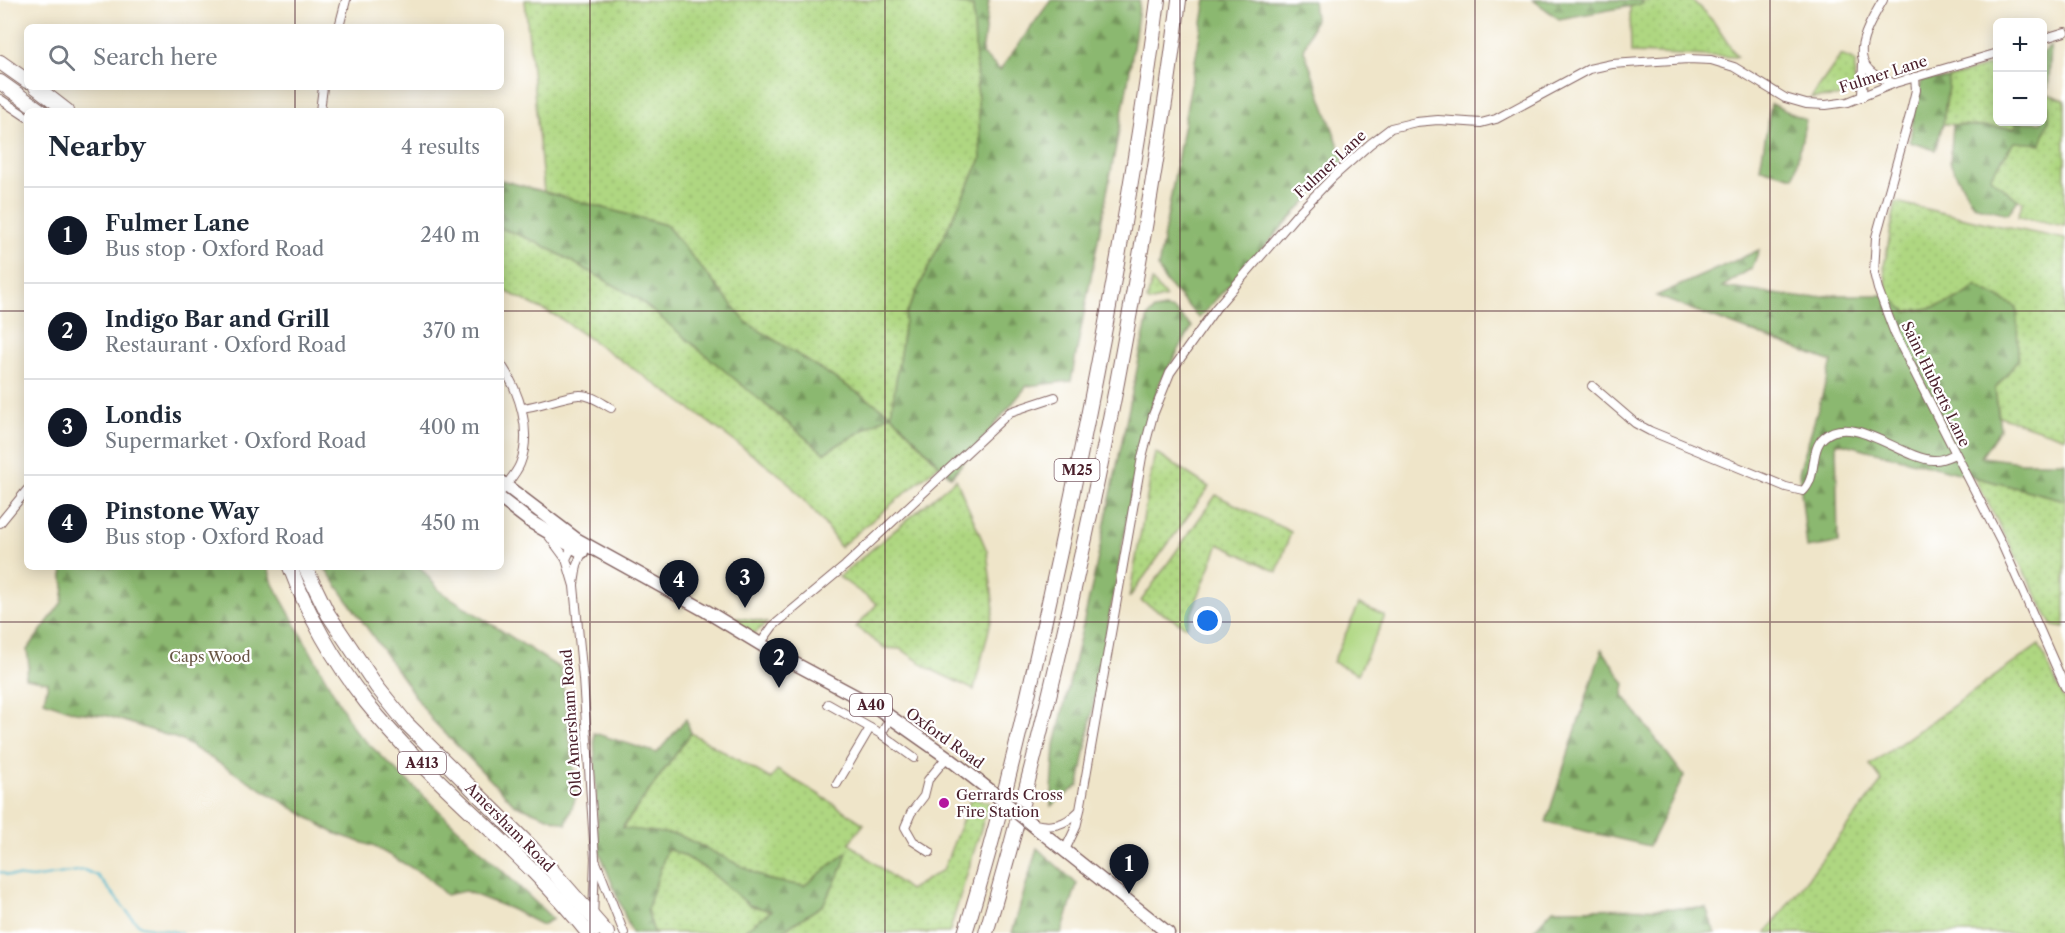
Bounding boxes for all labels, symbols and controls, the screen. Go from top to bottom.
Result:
map controls [1993,18,2047,126]
button: + [1993,18,2047,72]
search box [24,24,504,90]
icon: search [45,41,78,74]
text: Search here [93,44,218,71]
street label: Fulmer Lane [1837,51,1929,97]
button: − [1993,72,2047,126]
street label: Fulmer Lane [1290,126,1370,202]
text: Nearby [48,131,146,163]
text: 4 results [401,135,480,159]
text: Fulmer Lane [105,210,250,237]
text: 1 [63,223,72,247]
text: 240 m [420,223,480,247]
text: Bus stop · Oxford Road [105,237,324,261]
text: Indigo Bar and Grill [105,306,330,333]
street label: Saint Huberts Lane [1897,318,1975,450]
text: 2 [62,319,73,343]
text: 370 m [423,319,480,343]
text: Restaurant · Oxford Road [105,333,346,357]
text: Londis [105,402,182,429]
text: 3 [62,415,73,439]
text: 400 m [419,415,480,439]
text: Supermarket · Oxford Road [105,429,367,453]
road number: M25 [1054,459,1100,481]
text: Pinstone Way [105,498,259,525]
text: 4 [62,511,73,535]
text: 450 m [421,511,480,535]
text: Bus stop · Oxford Road [105,525,324,549]
pin: 3 [726,558,764,608]
pin: 4 [660,560,698,610]
your location [1193,606,1222,635]
pin: 2 [760,638,798,688]
park label: Caps Wood [169,647,251,666]
street label: Old Amersham Road [556,649,586,797]
road number: A40 [850,694,892,716]
street label: Oxford Road [902,703,988,773]
road number: A413 [398,752,446,774]
street label: Amersham Road [461,778,559,876]
place label: Gerrards Cross Fire Station [956,785,1063,821]
marker: Gerrards Cross Fire Station [937,796,951,810]
pin: 1 [1110,844,1148,894]

